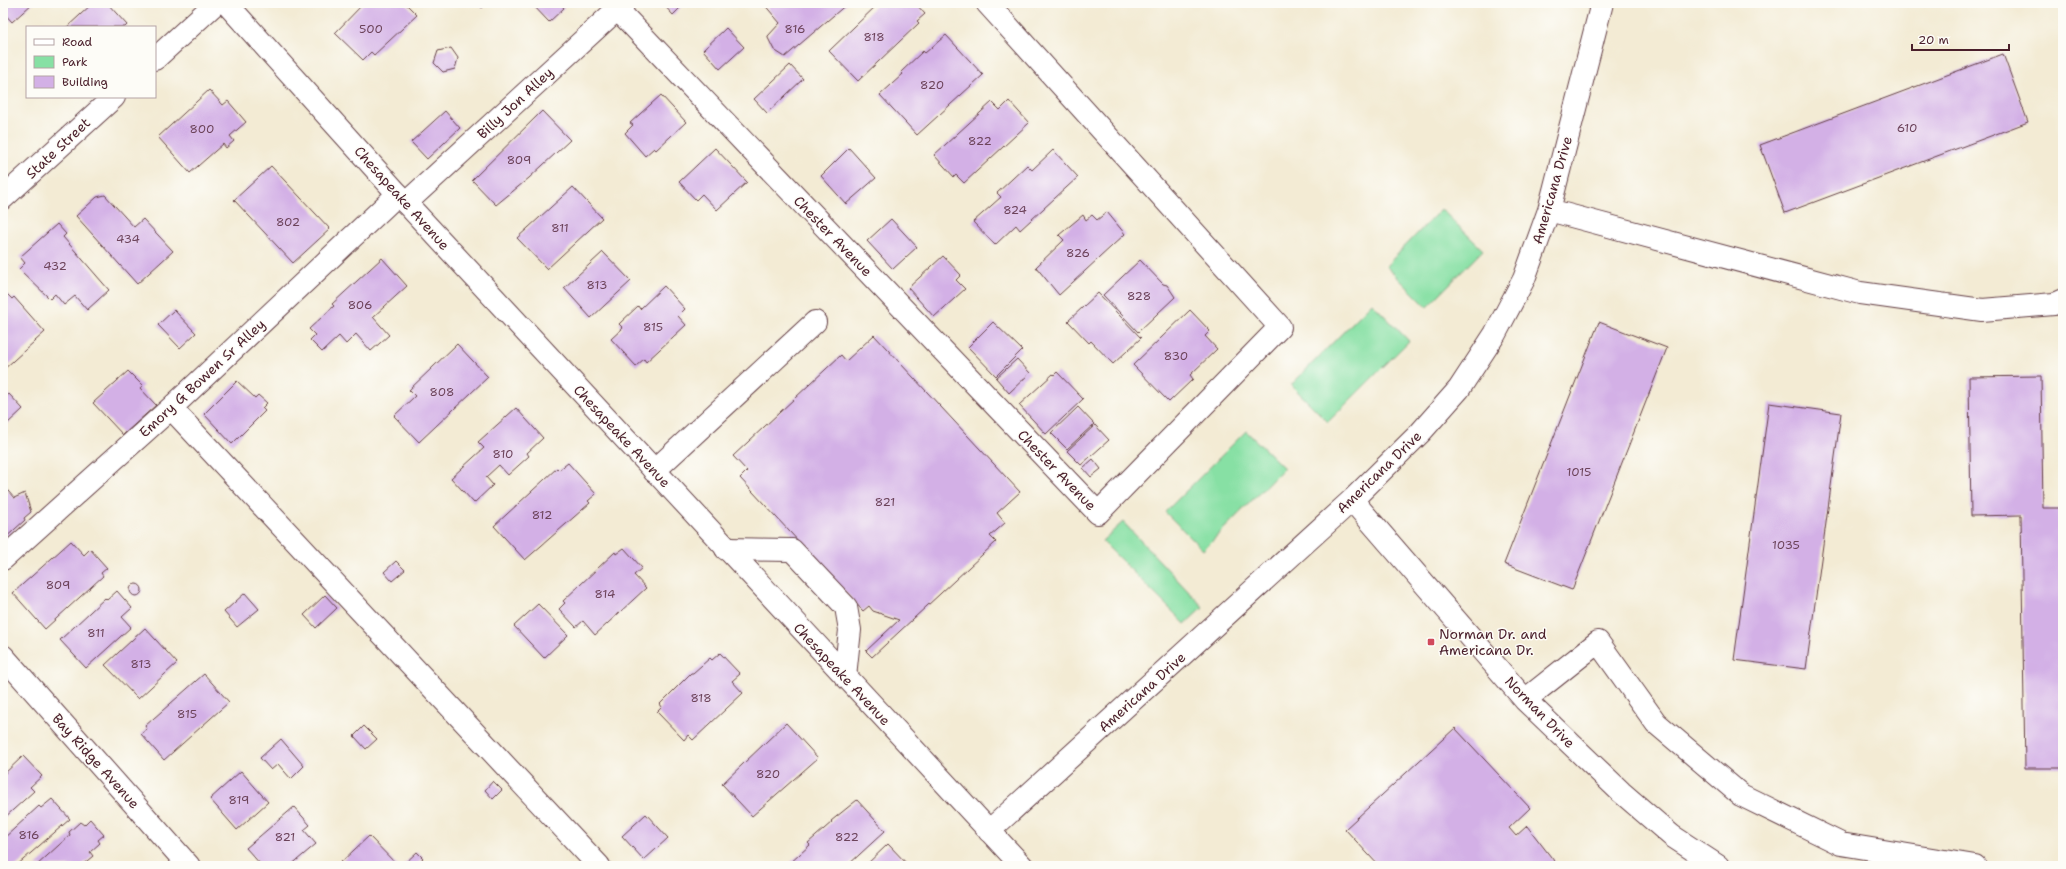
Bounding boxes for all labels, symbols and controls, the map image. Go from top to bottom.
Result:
house number: 500 [359,21,383,37]
house number: 816 [785,21,805,37]
legend [26,26,156,98]
scale bar [1912,26,2009,52]
house number: 818 [863,29,885,45]
text: 20 m [1918,32,1949,48]
text: Road [62,34,93,50]
text: Park [62,54,88,70]
street label: Billy Jon Alley [473,63,557,143]
text: Building [62,74,108,90]
house number: 820 [920,77,944,93]
street label: State Street [22,114,94,182]
house number: 610 [1897,120,1917,136]
house number: 800 [190,121,214,137]
house number: 822 [968,133,992,149]
street label: Americana Drive [1528,134,1576,246]
street label: Chesapeake Avenue [350,142,454,254]
house number: 809 [507,152,531,168]
street label: Chester Avenue [790,192,876,280]
house number: 824 [1003,202,1027,218]
house number: 802 [276,214,300,230]
house number: 811 [551,220,569,236]
house number: 434 [116,231,140,247]
house number: 826 [1066,245,1090,261]
house number: 432 [43,258,67,274]
house number: 813 [587,277,607,293]
house number: 828 [1127,288,1151,304]
house number: 806 [348,297,372,313]
street label: Emory G Bowen Sr Alley [135,315,269,441]
house number: 815 [643,319,663,335]
house number: 830 [1164,348,1188,364]
street label: Chesapeake Avenue [570,381,674,491]
house number: 808 [430,384,454,400]
street label: Chester Avenue [1014,426,1100,514]
street label: Americana Drive [1333,427,1425,517]
house number: 810 [492,446,514,462]
house number: 1015 [1567,464,1591,480]
house number: 821 [875,494,895,510]
house number: 812 [532,507,552,523]
house number: 1035 [1772,537,1800,553]
house number: 809 [46,577,70,593]
house number: 814 [595,586,615,602]
street label: Chesapeake Avenue [790,619,894,729]
house number: 811 [87,625,105,641]
place label: Norman Dr. and Americana Dr. [1439,625,1547,659]
marker: Norman Dr. and Americana Dr. [1426,637,1436,647]
street label: Americana Drive [1095,648,1189,736]
house number: 813 [131,656,151,672]
street label: Norman Drive [1501,672,1579,752]
house number: 818 [690,690,712,706]
house number: 815 [177,706,197,722]
street label: Bay Ridge Avenue [48,710,144,812]
house number: 820 [756,766,780,782]
house number: 819 [229,792,249,808]
house number: 816 [19,827,39,843]
house number: 821 [275,829,295,845]
house number: 822 [835,829,859,845]

